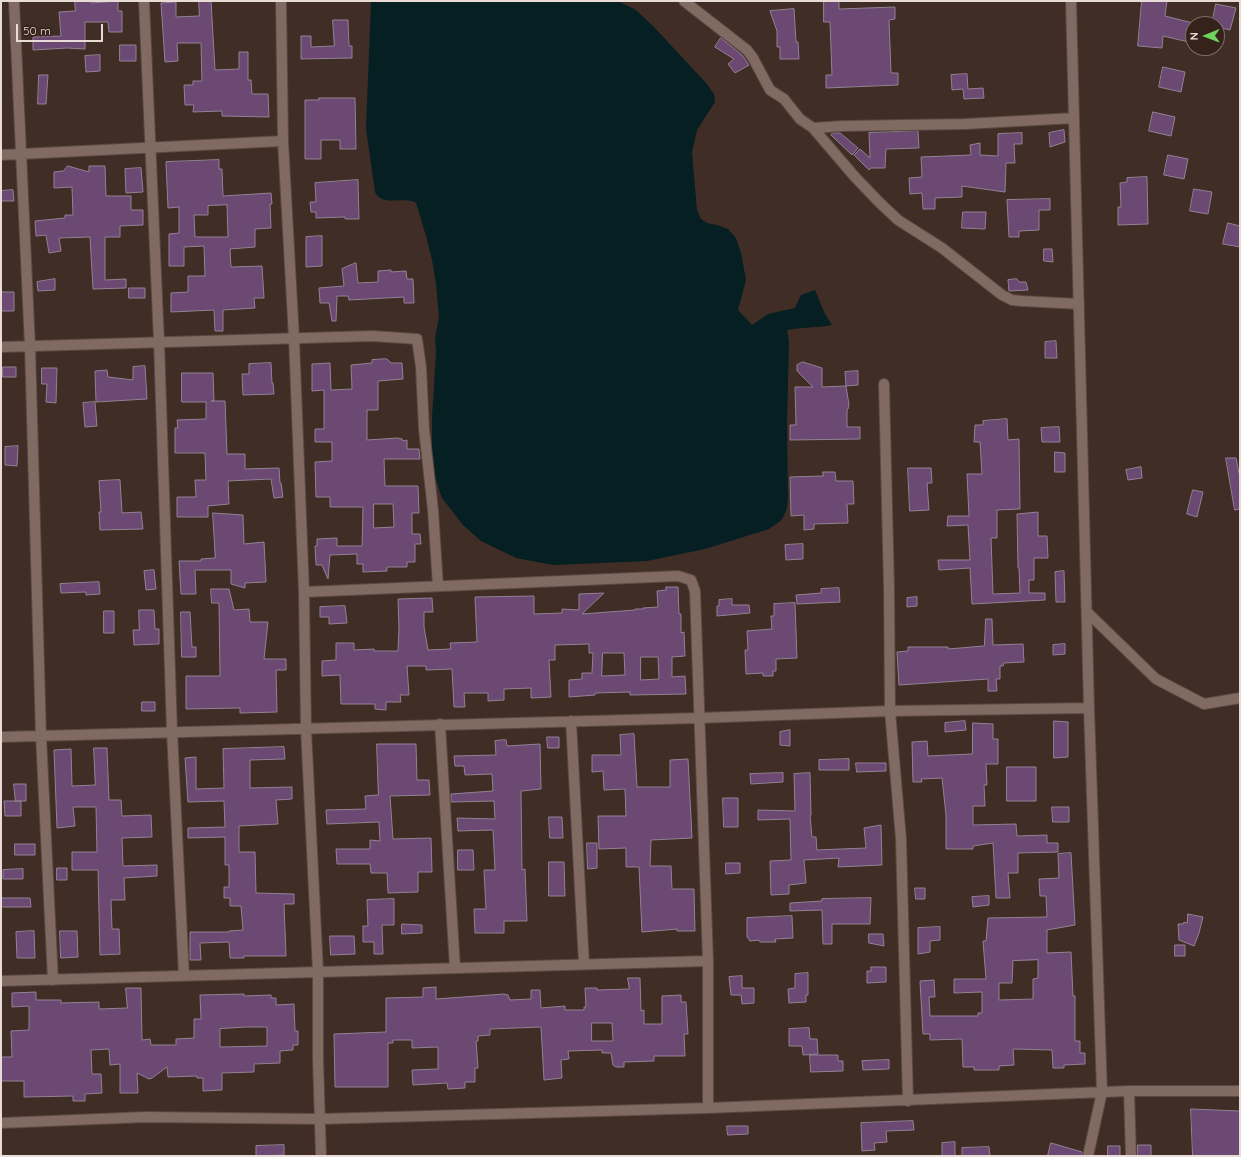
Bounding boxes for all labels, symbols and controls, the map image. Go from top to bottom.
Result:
scale bar [18,16,105,42]
north arrow [1185,16,1225,56]
text: 50 m [23,23,51,38]
text: N [1187,32,1201,40]

